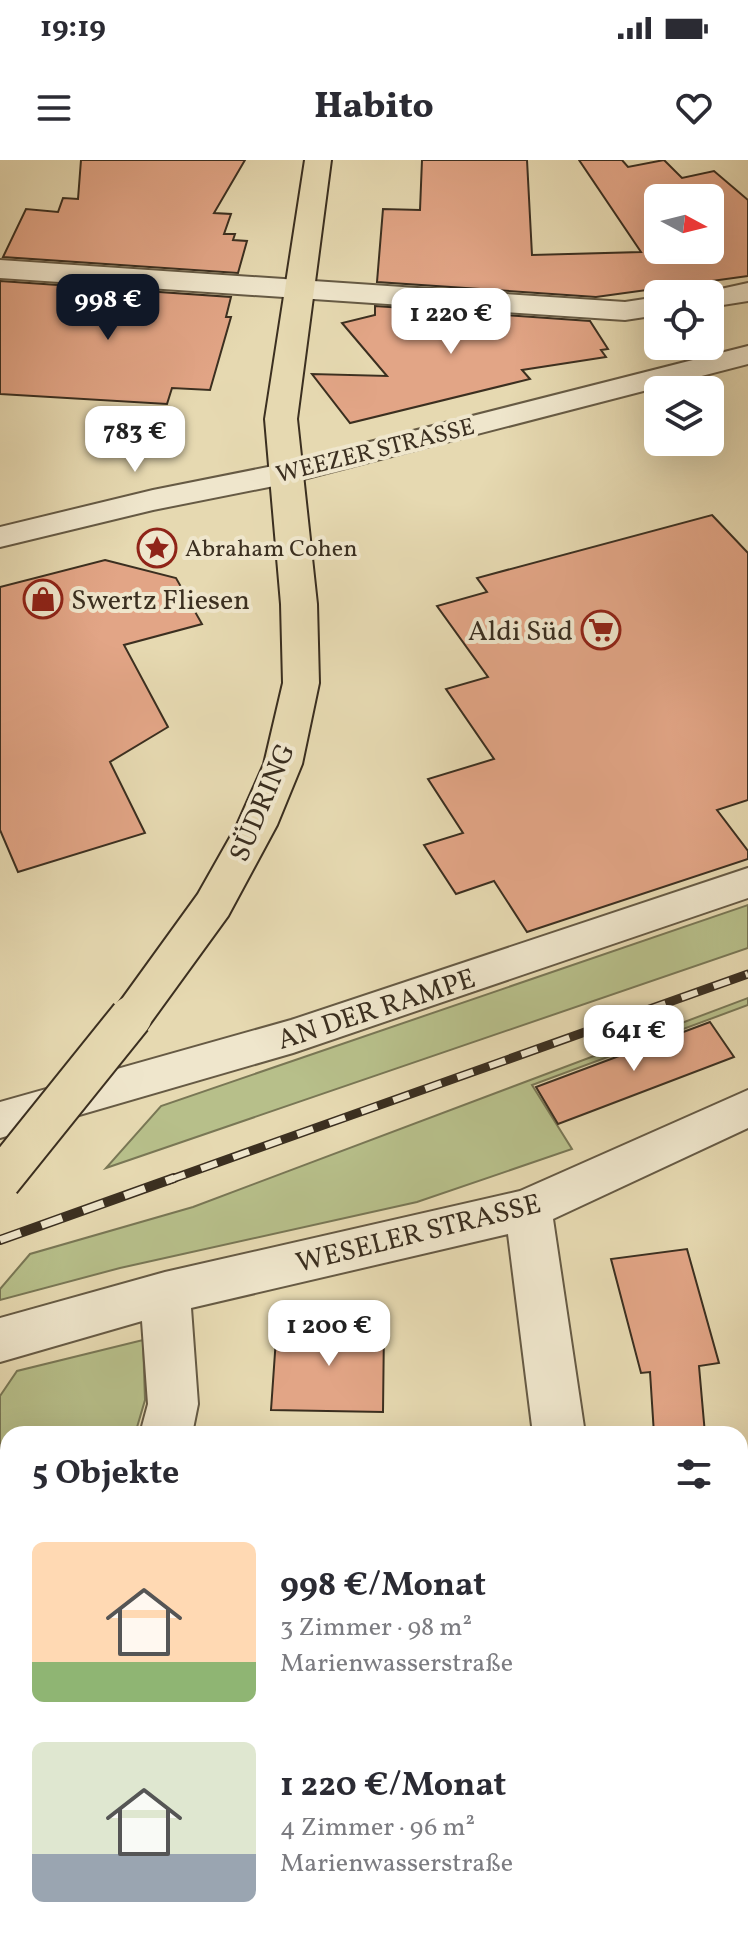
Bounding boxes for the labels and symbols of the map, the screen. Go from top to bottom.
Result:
north arrow [644,184,724,264]
pin: 998 € [52,274,164,342]
pin: 1 220 € [377,288,525,356]
pin: 783 € [79,406,191,474]
street label: WEEZER STRASSE [273,411,478,493]
place icon: Abraham Cohen [136,527,178,569]
place label: Abraham Cohen [185,533,358,567]
shop icon: Swertz Fliesen [22,578,64,620]
place label: Swertz Fliesen [71,582,250,621]
supermarket icon: Aldi Süd [580,609,622,651]
place label: Aldi Süd [468,613,573,652]
street label: SÜDRING [221,738,306,868]
street label: AN DER RAMPE [273,960,481,1061]
pin: 641 € [578,1005,690,1073]
street label: WESELER STRASSE [292,1185,545,1284]
pin: 1 200 € [255,1300,403,1368]

